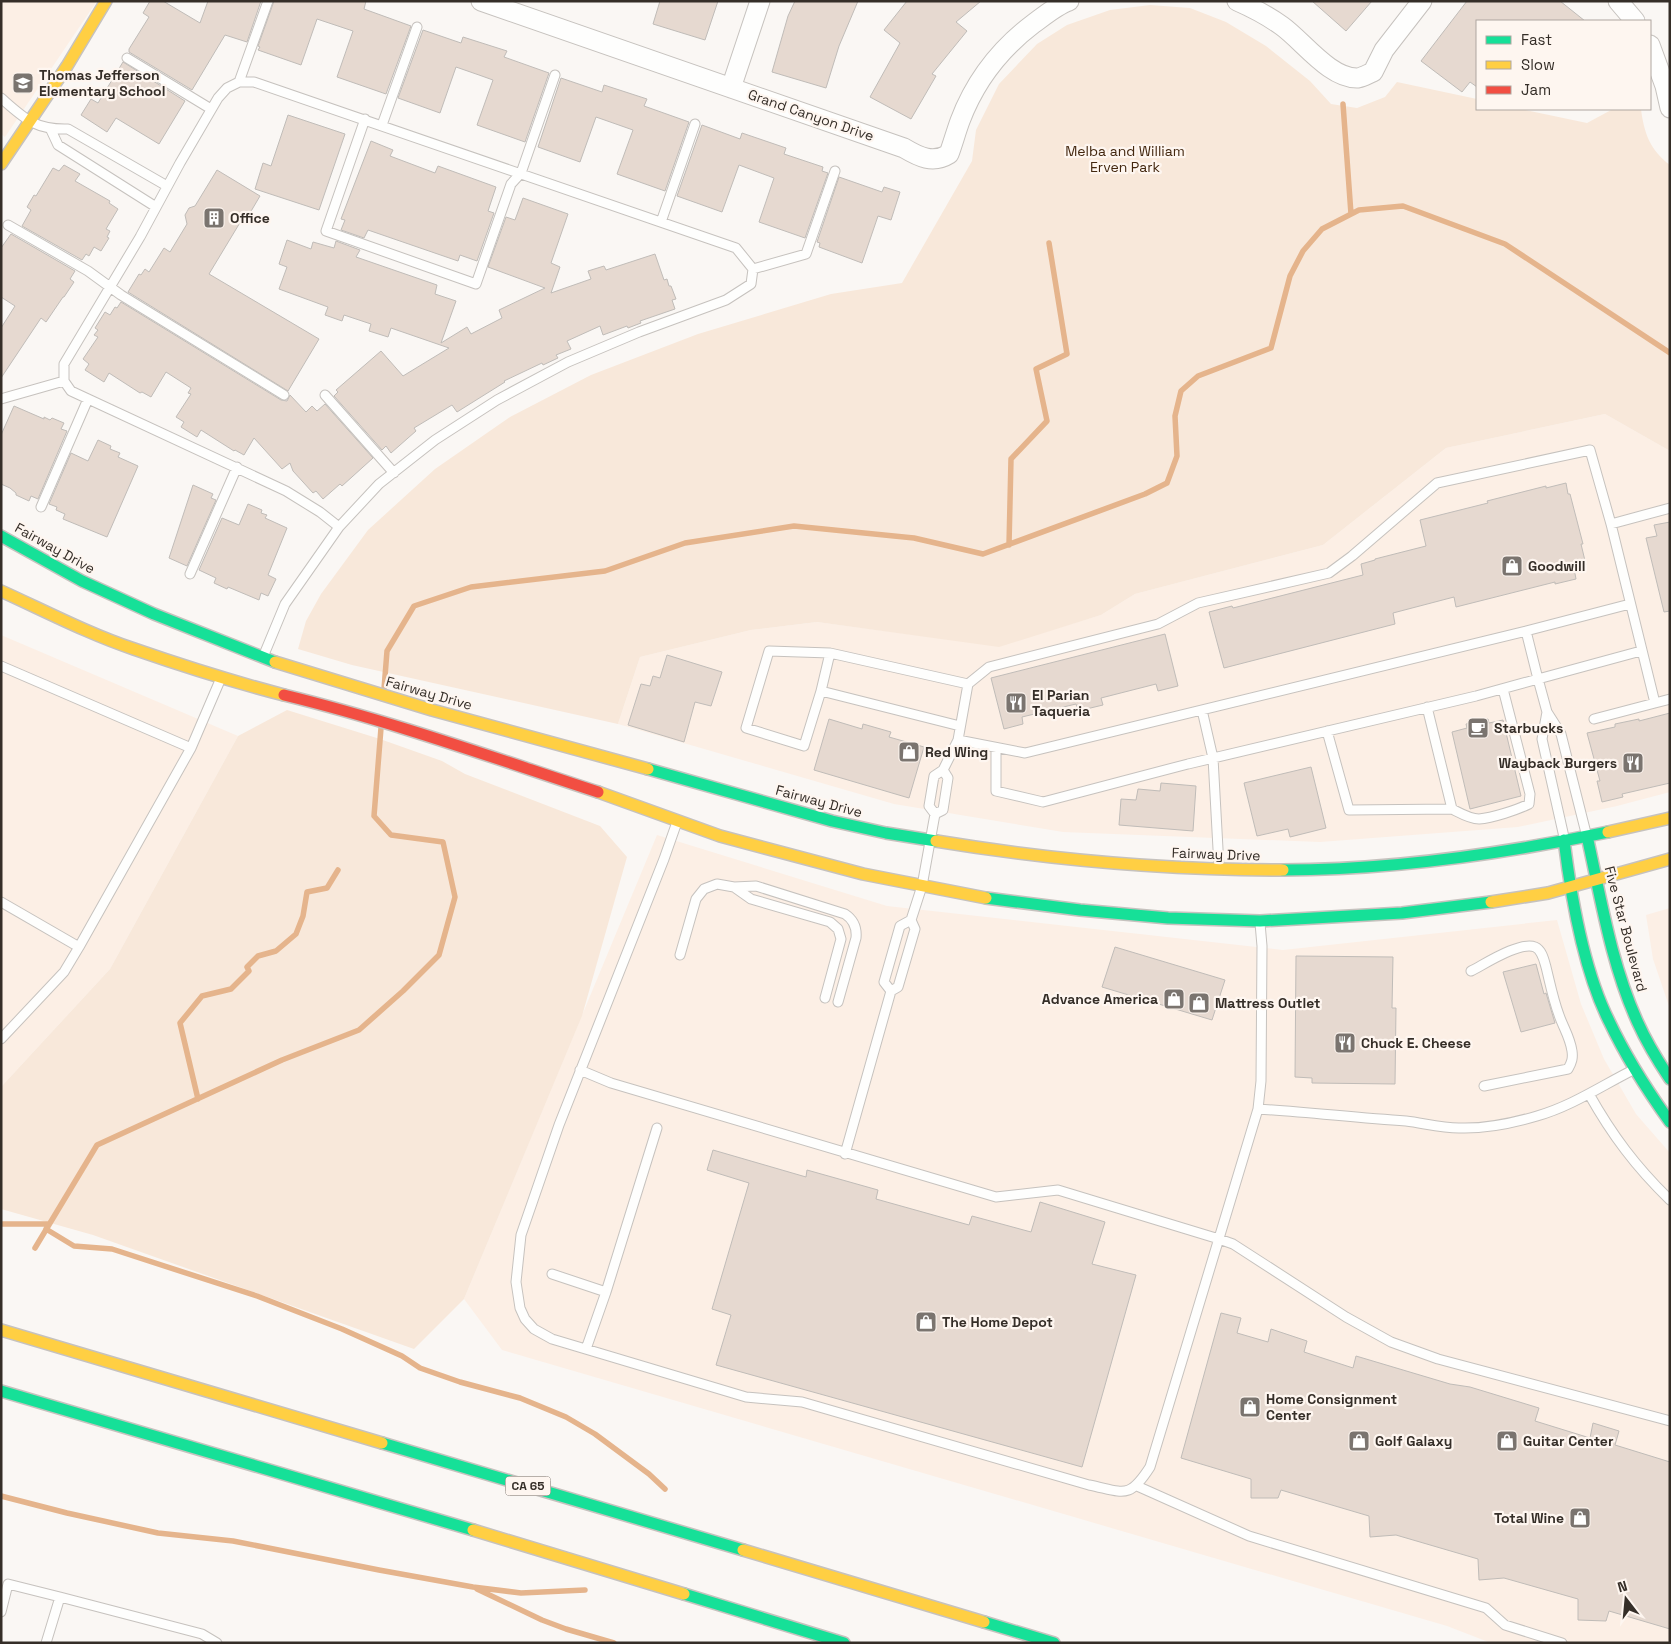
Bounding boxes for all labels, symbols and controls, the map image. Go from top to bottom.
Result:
legend [1476,20,1651,110]
text: Fast [1521,30,1552,49]
text: Slow [1521,55,1555,74]
place label: Thomas Jefferson Elementary School [39,66,165,100]
school or university icon: Thomas Jefferson Elementary School [11,71,35,95]
text: Jam [1521,80,1551,99]
street label: Grand Canyon Drive [746,85,876,145]
park label: Melba and William Erven Park [1065,142,1185,176]
building icon: Office [202,206,226,230]
place label: Office [230,209,270,227]
street label: Fairway Drive [12,519,98,577]
shop icon: Goodwill [1500,554,1524,578]
place label: Goodwill [1528,557,1585,575]
street label: Fairway Drive [384,672,474,714]
place label: El Parian Taqueria [1032,686,1090,720]
restaurant icon: El Parian Taqueria [1004,691,1028,715]
cafe icon: Starbucks [1466,716,1490,740]
place label: Starbucks [1494,719,1563,737]
shop icon: Red Wing [897,740,921,764]
place label: Red Wing [925,743,988,761]
restaurant icon: Wayback Burgers [1621,751,1645,775]
place label: Wayback Burgers [1499,754,1617,772]
street label: Fairway Drive [774,781,864,821]
street label: Fairway Drive [1171,843,1261,865]
street label: Five Star Boulevard [1601,864,1651,994]
shop icon: Advance America [1162,987,1186,1011]
place label: Advance America [1042,990,1158,1008]
shop icon: Mattress Outlet [1187,991,1211,1015]
place label: Mattress Outlet [1215,994,1320,1012]
restaurant icon: Chuck E. Cheese [1333,1031,1357,1055]
place label: Chuck E. Cheese [1361,1034,1471,1052]
shop icon: The Home Depot [914,1310,938,1334]
place label: The Home Depot [942,1313,1053,1331]
place label: Home Consignment Center [1266,1390,1397,1424]
shop icon: Home Consignment Center [1238,1395,1262,1419]
shop icon: Golf Galaxy [1347,1429,1371,1453]
shop icon: Guitar Center [1495,1429,1519,1453]
place label: Golf Galaxy [1375,1432,1452,1450]
place label: Guitar Center [1523,1432,1614,1450]
road number: CA 65 [506,1476,550,1495]
shop icon: Total Wine [1568,1506,1592,1530]
place label: Total Wine [1494,1509,1564,1527]
north arrow [1601,1574,1651,1624]
text: N [1615,1577,1629,1596]

